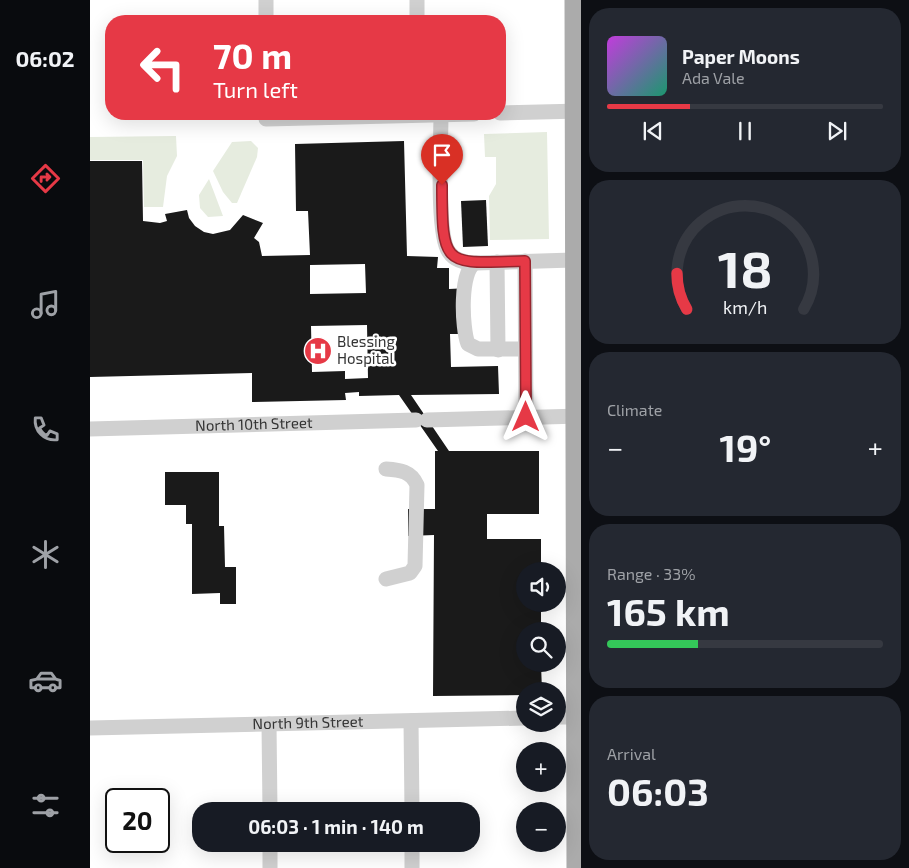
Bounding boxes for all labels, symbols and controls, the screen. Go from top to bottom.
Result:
text: 70 m [213,34,292,76]
icon: left [130,35,195,100]
text: 06:02 [15,45,75,71]
text: Paper Moons [682,45,800,68]
text: Ada Vale [682,68,745,87]
text: Turn left [213,76,298,102]
icon: previous [639,117,667,145]
icon: pause [731,117,759,145]
icon: next [823,117,851,145]
pin [421,134,463,185]
icon: arrive [428,141,456,169]
icon: directions [28,161,63,196]
text: 18 [718,236,772,298]
icon: music [28,287,63,322]
text: km/h [723,296,767,318]
place label: Blessing Hospital [337,332,395,367]
hospital icon: Blessing Hospital [303,336,333,366]
position arrow [499,390,551,442]
text: Climate [607,400,662,419]
icon: phone [28,412,63,447]
street label: North 10th Street [195,413,313,434]
text: 19° [720,424,771,470]
text: − [607,430,623,464]
text: + [868,430,883,464]
icon: climate [28,537,63,572]
map controls [516,562,566,852]
button: sound [516,562,566,612]
text: Range · 33% [607,564,695,583]
text: 165 km [607,588,730,634]
button: search [516,622,566,672]
icon: car [28,663,63,698]
button: layers [516,682,566,732]
street label: North 9th Street [252,712,364,732]
button: + [516,742,566,792]
text: Arrival [607,744,656,763]
text: 06:03 [607,768,709,814]
icon: filters [28,788,63,823]
speed limit sign: 20 [105,788,170,853]
button: − [516,802,566,852]
text: 06:03 · 1 min · 140 m [248,815,424,838]

